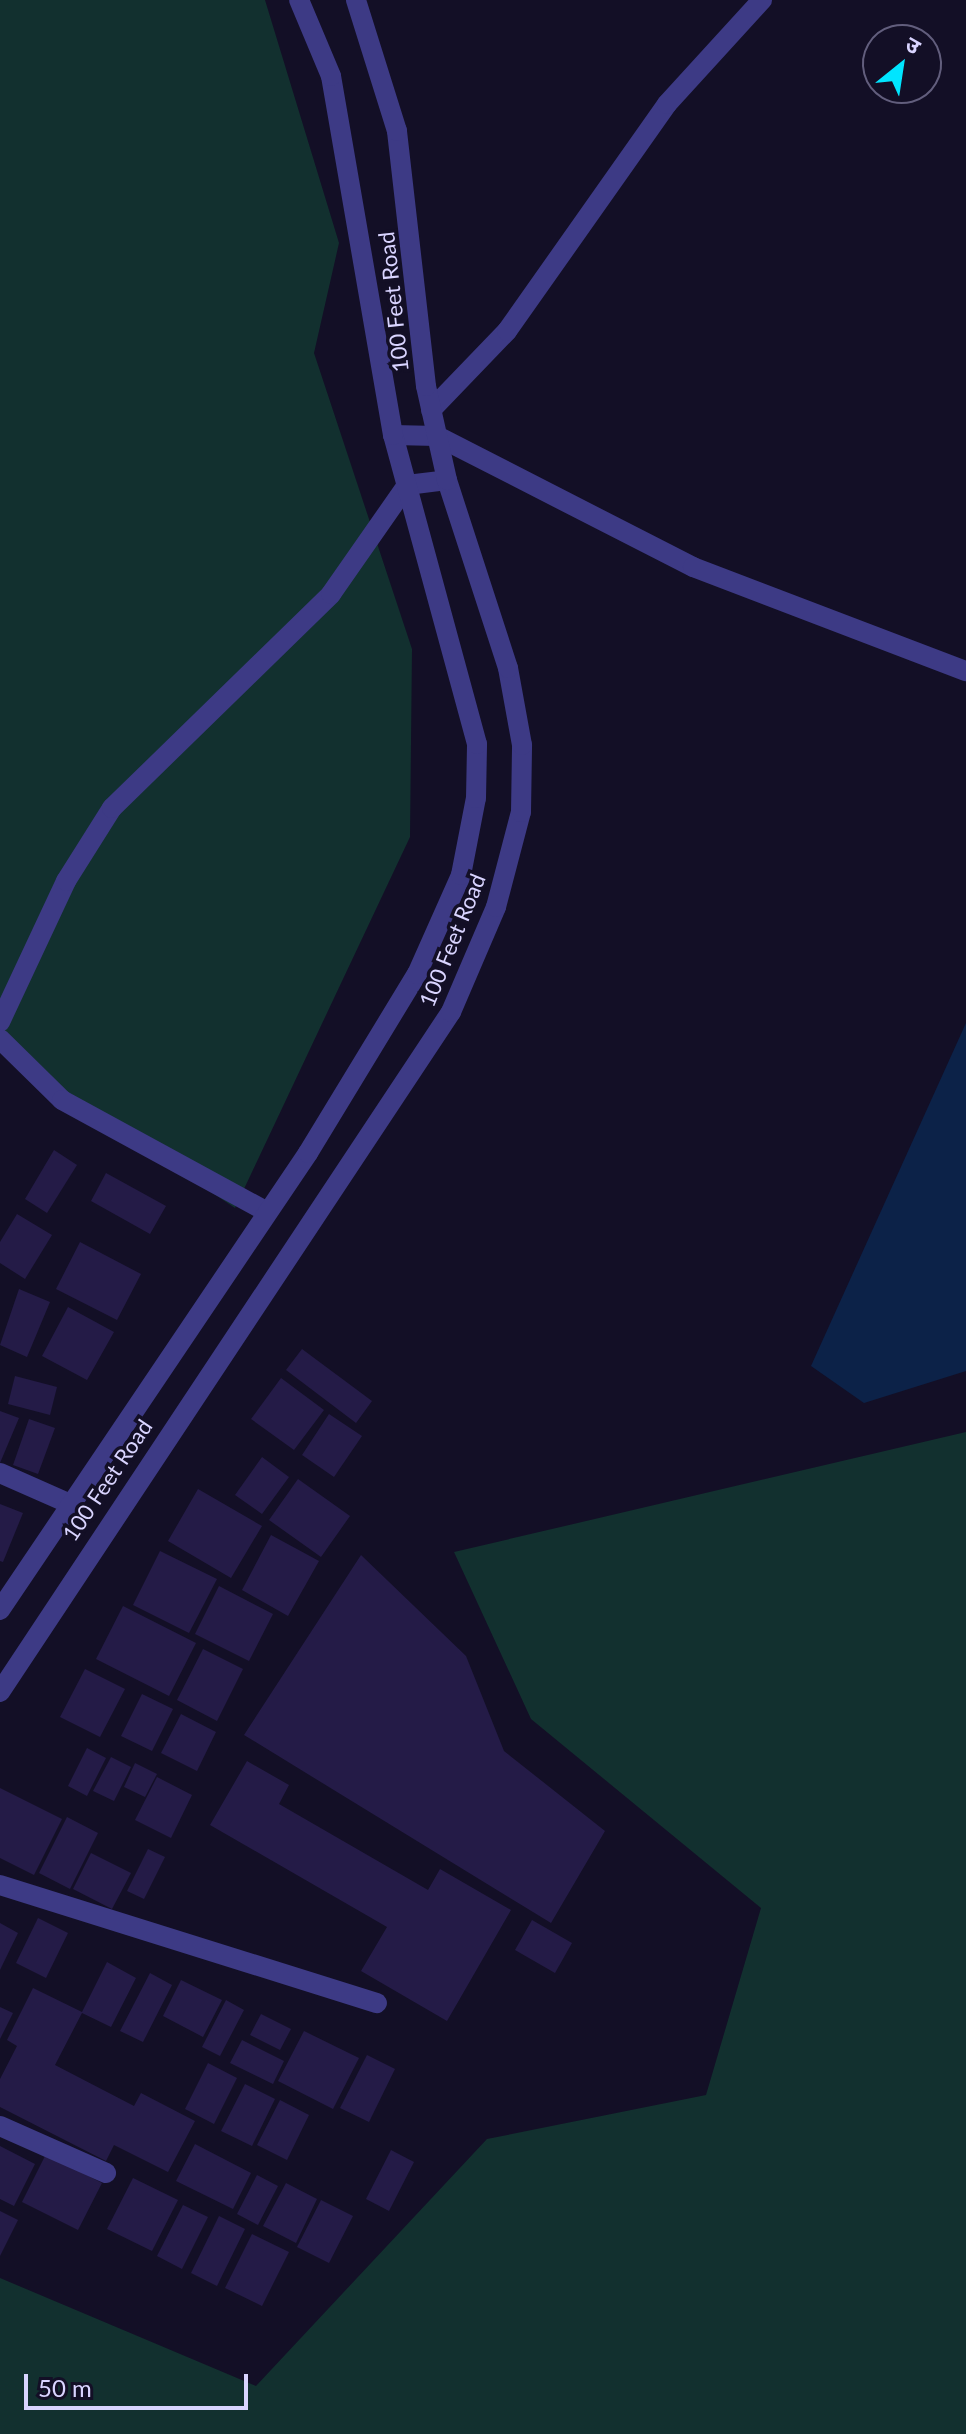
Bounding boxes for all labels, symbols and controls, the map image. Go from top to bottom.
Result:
north arrow [862,24,942,104]
text: उ [901,30,926,59]
street label: 100 Feet Road [373,231,413,373]
street label: 100 Feet Road [413,870,491,1010]
street label: 100 Feet Road [57,1414,157,1546]
scale bar [28,2358,252,2408]
text: 50 m [38,2373,92,2402]

